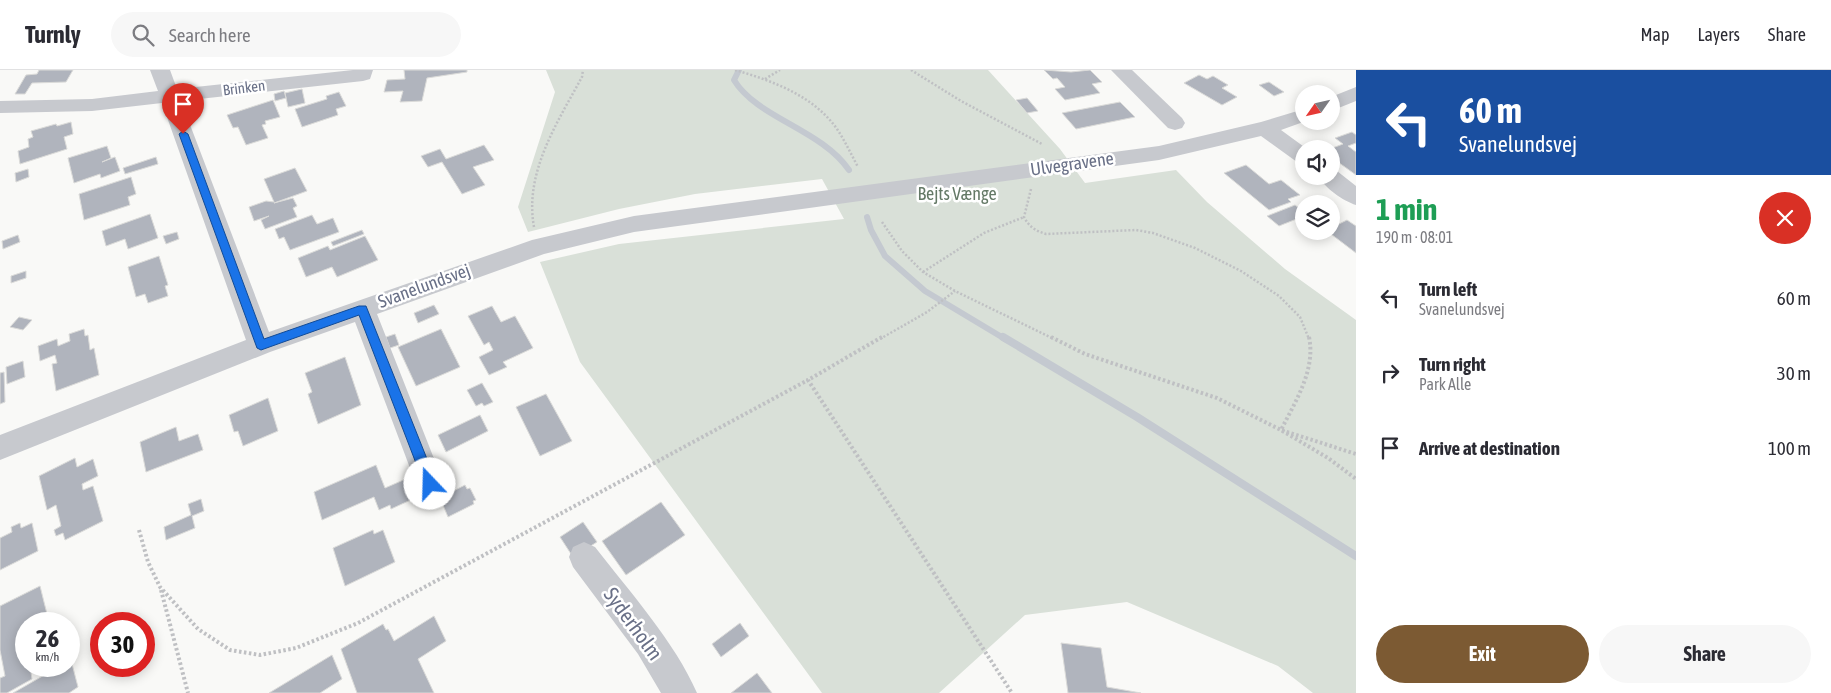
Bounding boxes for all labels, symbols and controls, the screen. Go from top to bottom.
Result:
search box [111,12,461,57]
text: Turnly [25,21,81,48]
icon: search [129,21,157,49]
text: Search here [169,24,251,46]
text: Map [1640,24,1669,45]
text: Layers [1697,24,1740,45]
text: Share [1768,24,1806,45]
street label: Brinken [222,76,266,99]
pin [162,83,204,134]
north arrow [1295,85,1340,130]
map controls [1295,85,1340,240]
icon: arrive [169,90,197,118]
icon: left [1376,90,1441,155]
text: 60 m [1459,90,1522,130]
text: Svanelundsvej [1459,131,1577,157]
button: sound [1295,140,1340,185]
street label: Ulvegravene [1029,147,1115,180]
park label: Bejts Vænge [917,183,997,204]
text: 1 min [1376,192,1437,226]
button: close [1759,192,1811,244]
button: layers [1295,195,1340,240]
text: 190 m · 08:01 [1376,228,1453,246]
street label: Svanelundsvej [375,259,473,312]
text: Turn left [1419,278,1477,300]
icon: left [1376,284,1404,312]
text: 60 m [1777,287,1811,309]
text: Svanelundsvej [1419,300,1505,318]
text: Turn right [1419,353,1486,375]
icon: right [1376,359,1404,387]
text: 30 m [1777,362,1811,384]
text: Park Alle [1419,375,1471,393]
icon: arrive [1376,434,1404,462]
text: Arrive at destination [1419,437,1560,459]
text: 100 m [1768,437,1811,459]
position arrow [403,457,455,509]
street label: Syderholm [600,583,668,664]
speed limit sign: 30 [90,612,155,677]
text: 26 [36,624,59,652]
button: Exit [1376,625,1589,683]
button: Share [1599,625,1811,683]
text: km/h [36,650,59,664]

